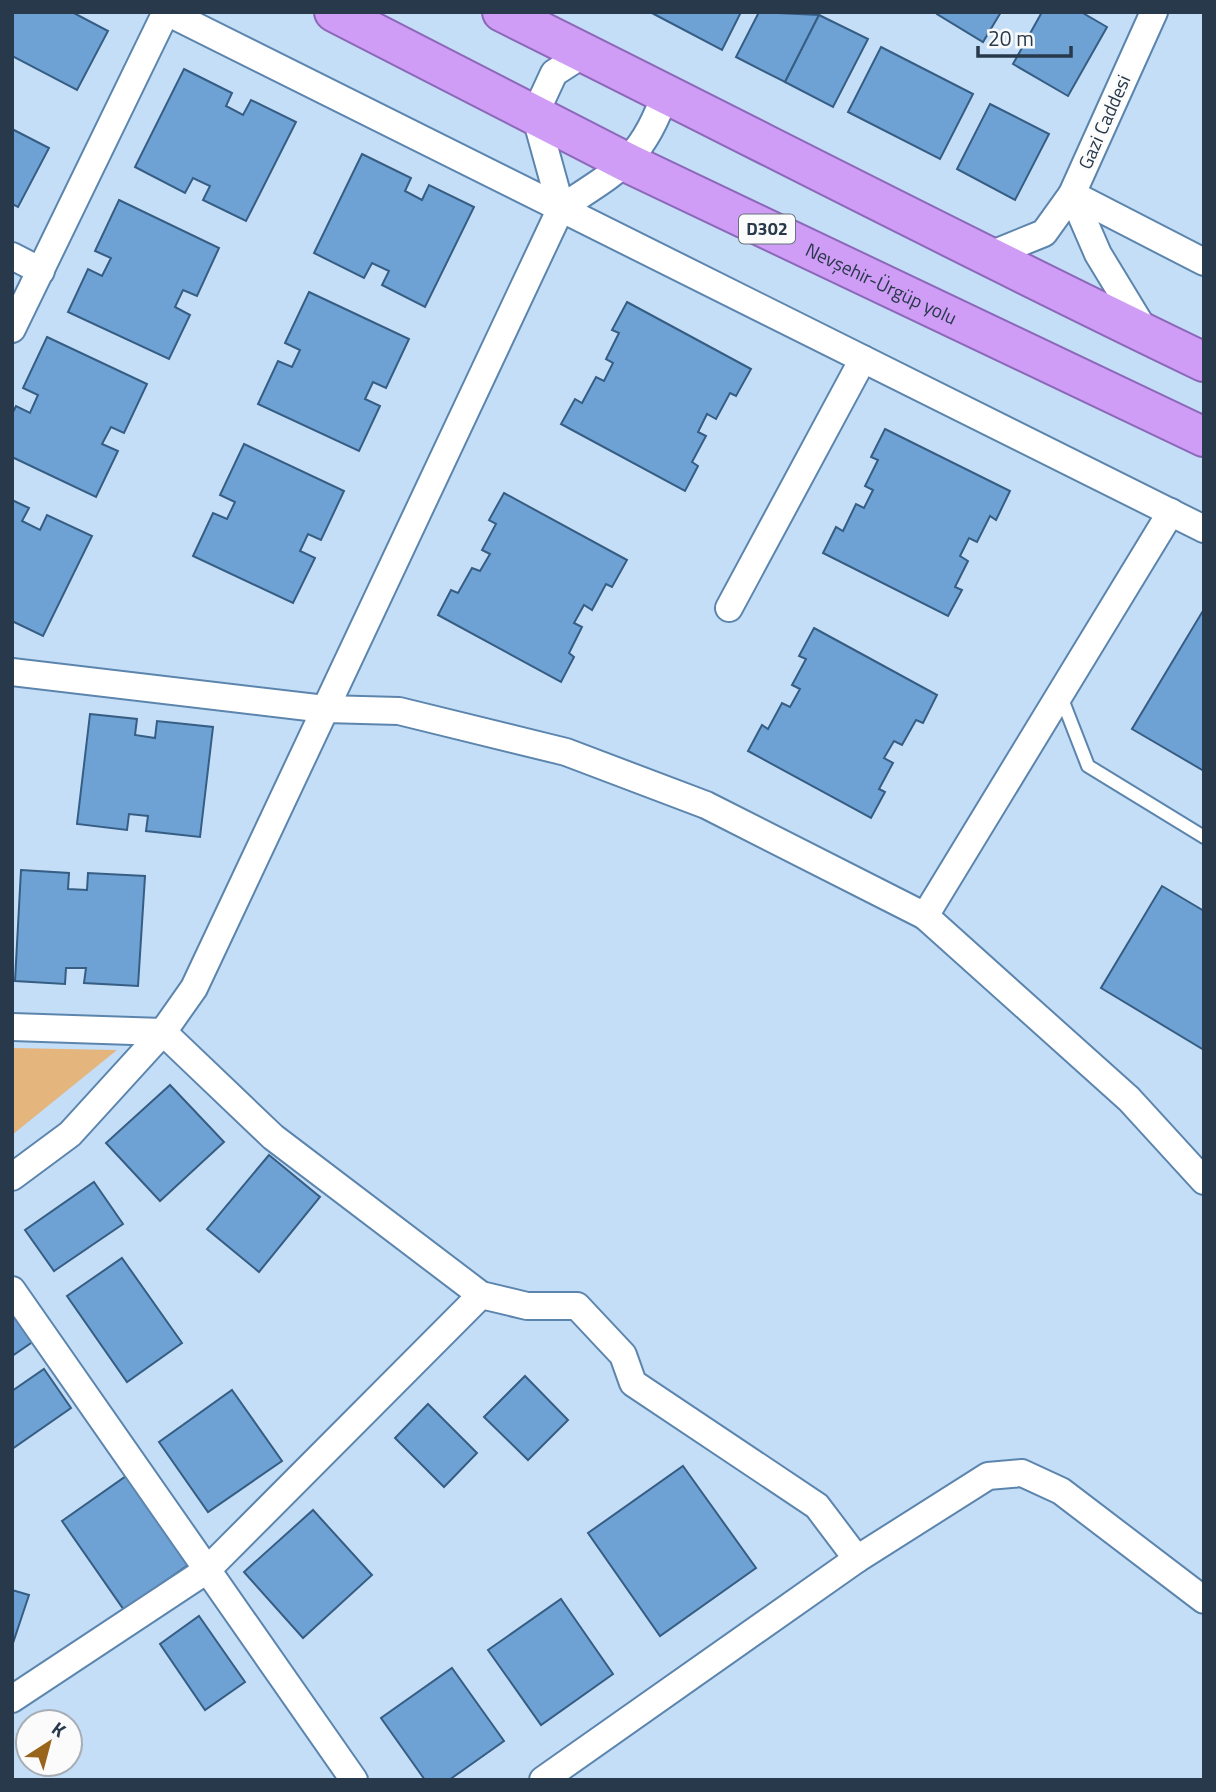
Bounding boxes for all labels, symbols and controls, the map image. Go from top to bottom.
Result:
scale bar [978,14,1071,58]
text: 20 m [988,22,1034,54]
street label: Gazi Caddesi [1070,70,1137,174]
road number: D302 [739,214,795,244]
street label: Nevşehir-Ürgüp yolu [801,235,962,331]
north arrow [14,1708,84,1778]
text: K [46,1714,72,1744]

